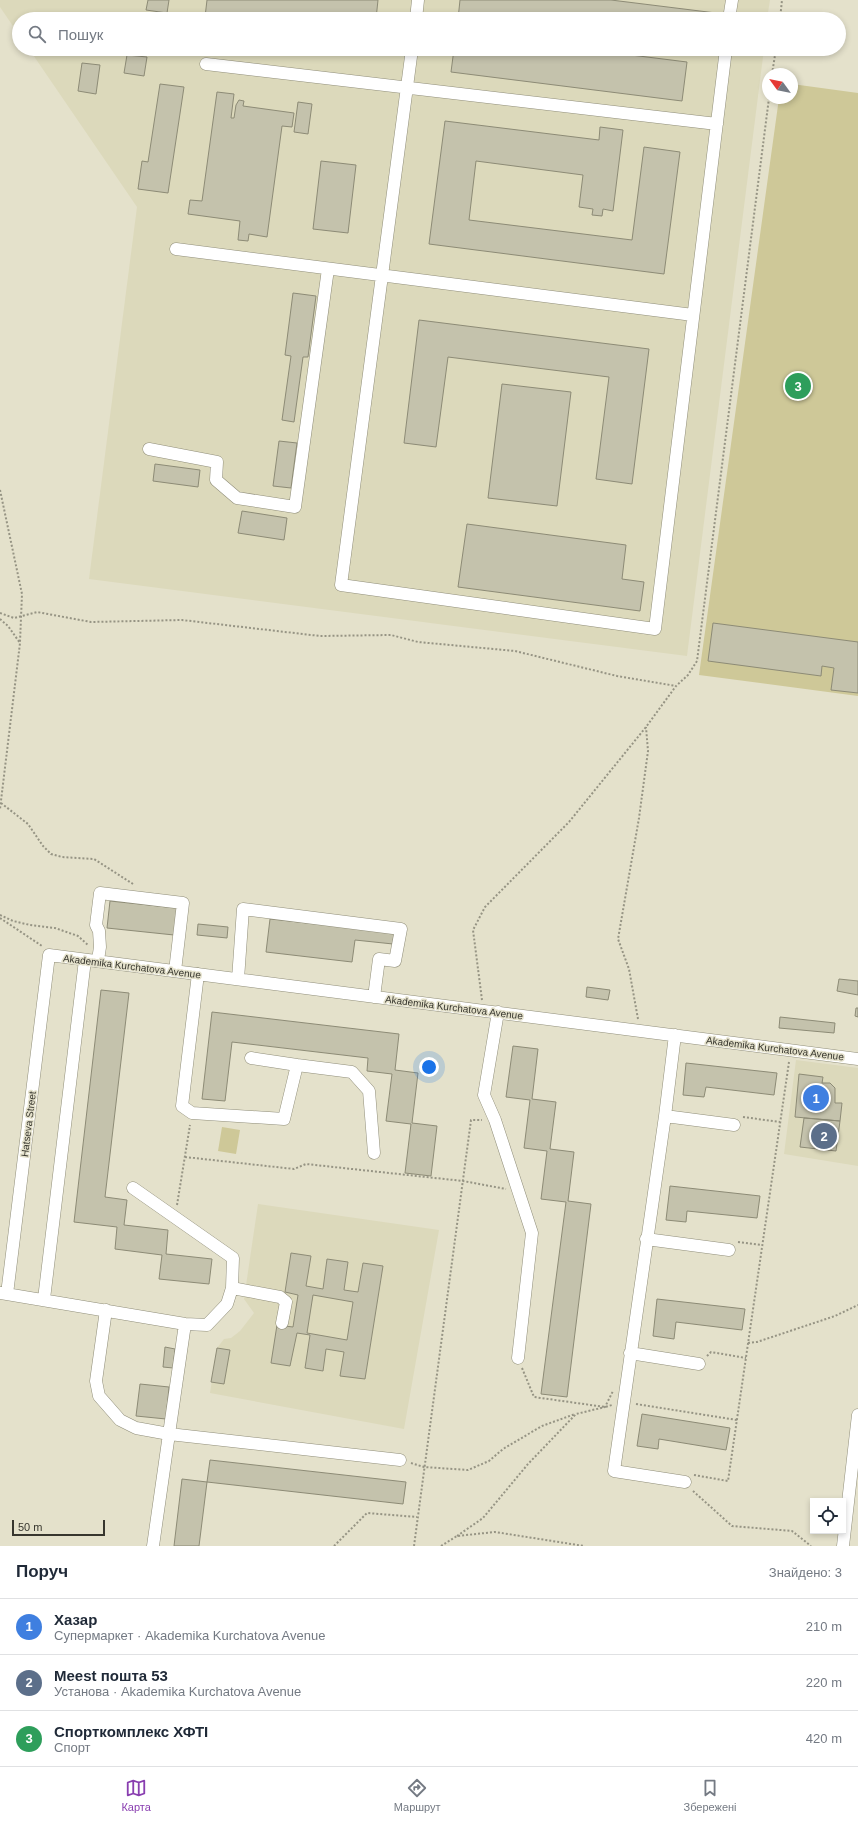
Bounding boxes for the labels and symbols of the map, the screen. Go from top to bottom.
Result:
north arrow [762,68,798,104]
pin: 3 [785,371,811,401]
street label: Akademika Kurchatova Avenue [62,953,202,980]
street label: Akademika Kurchatova Avenue [384,994,524,1021]
street label: Akademika Kurchatova Avenue [705,1035,845,1062]
your location [419,1057,439,1077]
pin: 1 [803,1083,829,1113]
street label: Hatseva Street [19,1090,38,1158]
pin: 2 [811,1121,837,1151]
scale bar [12,1518,105,1537]

